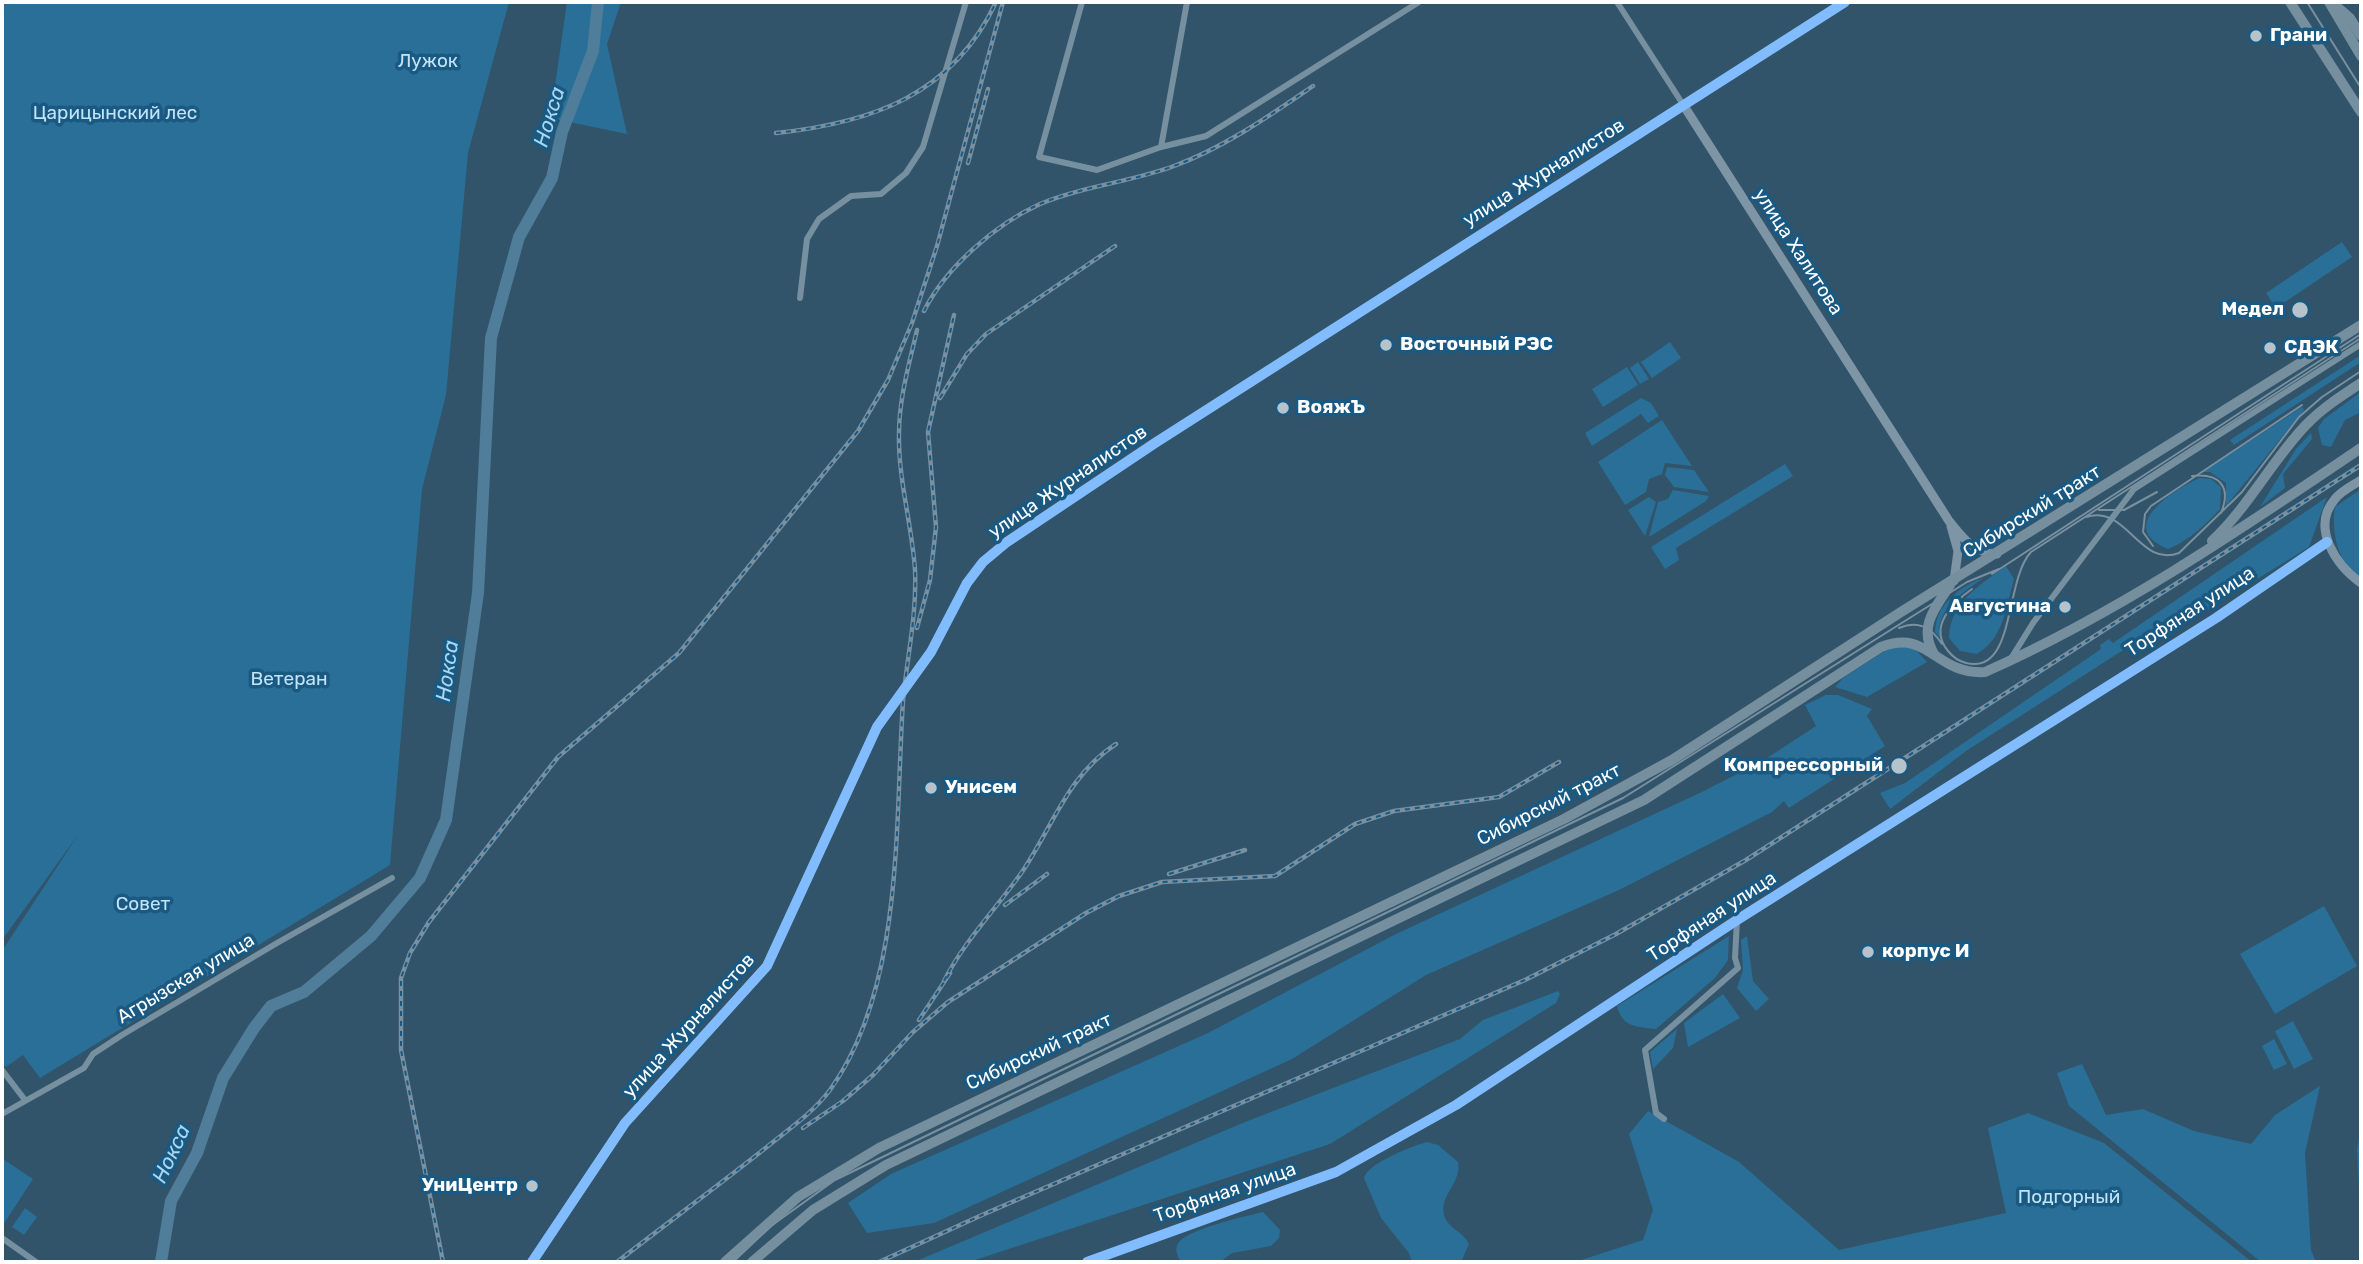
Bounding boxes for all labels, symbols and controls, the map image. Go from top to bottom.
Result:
place label: Грани [2270,25,2327,47]
marker: Грани [2248,28,2264,44]
park label: Лужок [398,51,458,73]
water label: Нокса [529,84,571,150]
park label: Царицынский лес [33,103,197,125]
street label: улица Журналистов [1459,114,1629,232]
street label: улица Халитова [1749,184,1847,320]
place label: Медел [2221,299,2284,321]
marker: Медел [2290,300,2310,320]
place label: Восточный РЭС [1400,334,1553,356]
marker: Восточный РЭС [1378,337,1394,353]
place label: СДЭК [2284,337,2339,359]
marker: СДЭК [2262,340,2278,356]
place label: ВояжЪ [1297,397,1365,419]
marker: ВояжЪ [1275,400,1291,416]
street label: улица Журналистов [984,420,1152,544]
street label: Сибирский тракт [1959,460,2105,564]
street label: Торфяная улица [2121,562,2259,662]
place label: Августина [1949,596,2051,618]
marker: Августина [2057,599,2073,615]
water label: Нокса [431,639,465,703]
park label: Ветеран [250,669,328,691]
place label: Компрессорный [1724,755,1883,777]
marker: Компрессорный [1889,756,1909,776]
street label: Сибирский тракт [1473,759,1625,851]
place label: Унисем [945,777,1017,799]
marker: Унисем [923,780,939,796]
street label: Торфяная улица [1643,867,1781,967]
park label: Совет [116,894,170,916]
street label: Агрызская улица [113,929,259,1029]
place label: корпус И [1882,941,1970,963]
marker: корпус И [1860,944,1876,960]
street label: улица Журналистов [618,949,760,1103]
street label: Сибирский тракт [963,1008,1115,1096]
water label: Нокса [148,1121,196,1187]
street label: Торфяная улица [1151,1158,1299,1228]
place label: УниЦентр [422,1175,518,1197]
marker: УниЦентр [524,1178,540,1194]
park label: Подгорный [2018,1187,2120,1209]

